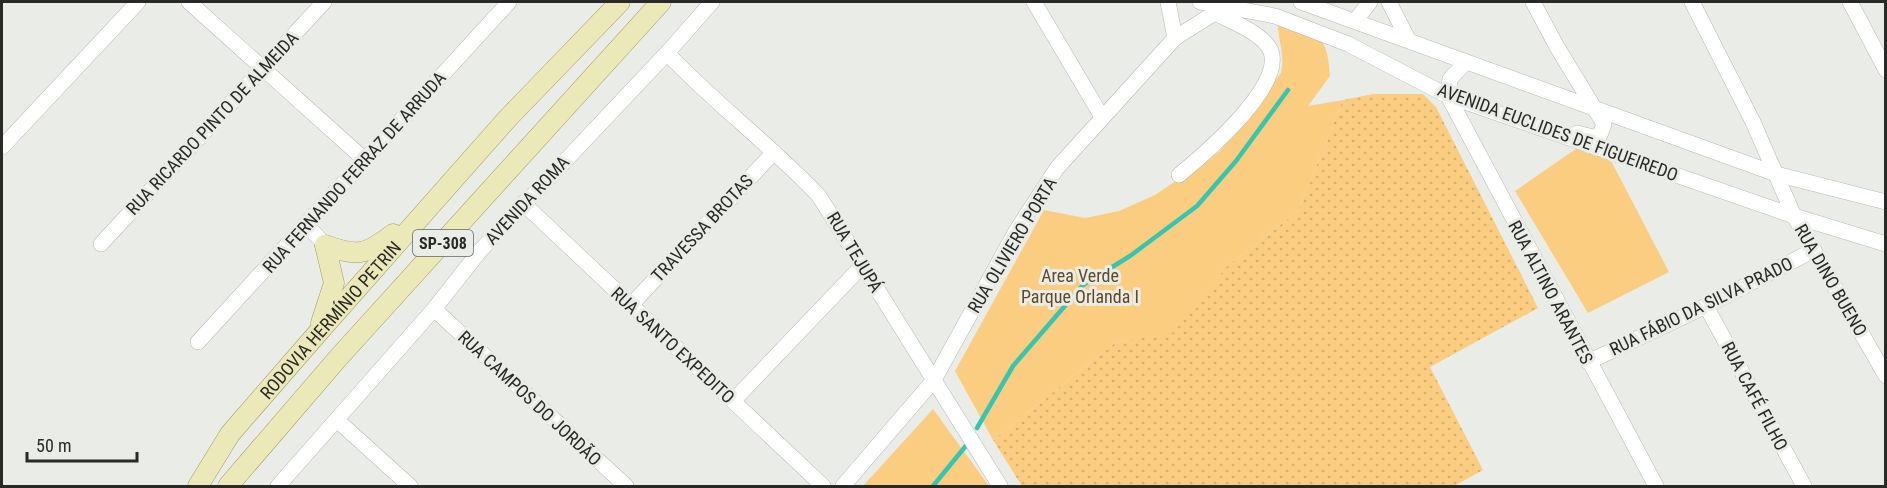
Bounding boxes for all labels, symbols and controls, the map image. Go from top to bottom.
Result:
street label: RUA RICARDO PINTO DE ALMEIDA [122,27,303,219]
street label: RUA FERNANDO FERRAZ DE ARRUDA [258,67,450,277]
street label: AVENIDA EUCLIDES DE FIGUEIREDO [1435,79,1681,185]
street label: AVENIDA ROMA [481,151,574,249]
street label: TRAVESSA BROTAS [647,170,757,286]
street label: RUA OLIVIERO PORTA [963,173,1061,317]
street label: RUA TEJUPÁ [823,208,887,296]
street label: RUA ALTINO ARANTES [1504,217,1598,367]
street label: RUA DINO BUENO [1790,220,1872,340]
road number: SP-308 [413,230,473,256]
street label: RODOVIA HERMÍNIO PETRIN [255,237,405,403]
street label: RUA FÁBIO DA SILVA PRADO [1606,252,1796,360]
park label: Area Verde Parque Orlanda I [1021,265,1139,307]
street label: RUA SANTO EXPEDITO [607,282,739,408]
street label: RUA CAMPOS DO JORDÃO [454,326,606,470]
street label: RUA CAFÉ FILHO [1718,338,1792,454]
scale bar [27,425,136,463]
text: 50 m [36,435,71,456]

